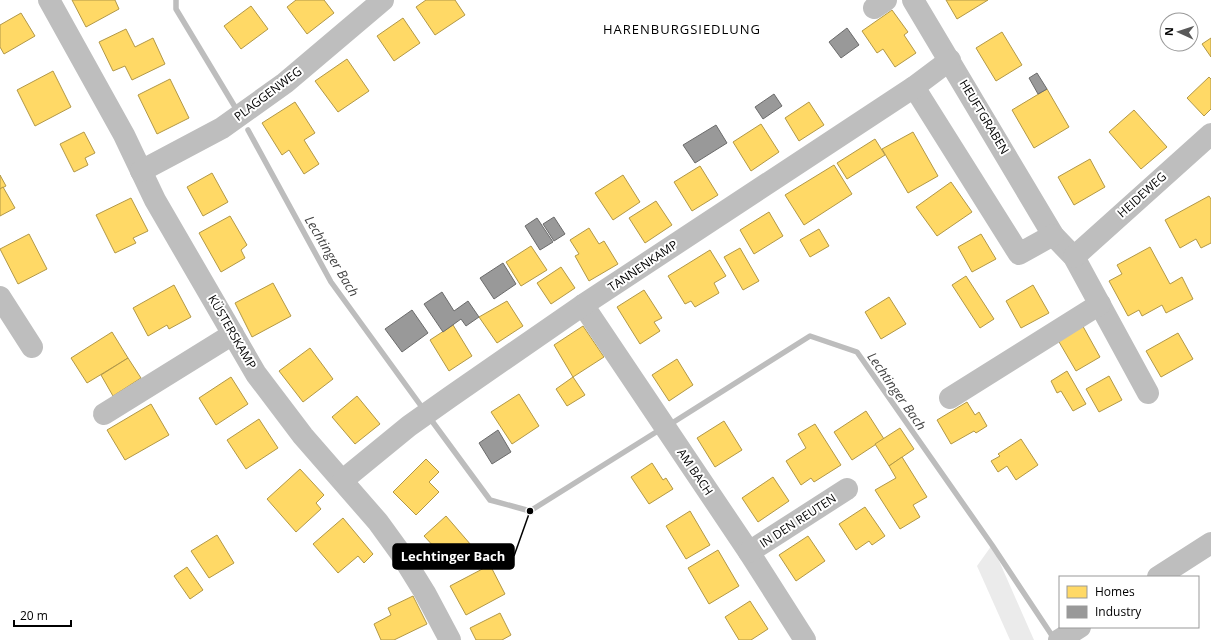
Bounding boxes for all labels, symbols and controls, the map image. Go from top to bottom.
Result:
north arrow [1159,12,1199,52]
district label: HARENBURGSIEDLUNG [603,20,761,38]
text: N [1161,27,1176,36]
street label: PLAGGENWEG [230,63,305,125]
street label: HEUFTGRABEN [955,76,1013,157]
street label: HEIDEWEG [1113,168,1170,221]
water label: Lechtinger Bach [301,212,363,300]
street label: TANNENKAMP [604,236,681,295]
street label: KÜSTERSKAMP [204,292,261,372]
water label: Lechtinger Bach [863,348,931,434]
street label: AM BACH [673,445,717,499]
street label: IN DEN REUTEN [756,489,839,552]
callout: Lechtinger Bach [393,544,514,569]
text: Lechtinger Bach [401,547,505,565]
legend [1059,576,1199,628]
text: Homes [1095,583,1135,600]
scale bar [14,602,71,628]
text: Industry [1095,603,1142,620]
text: 20 m [20,607,48,624]

